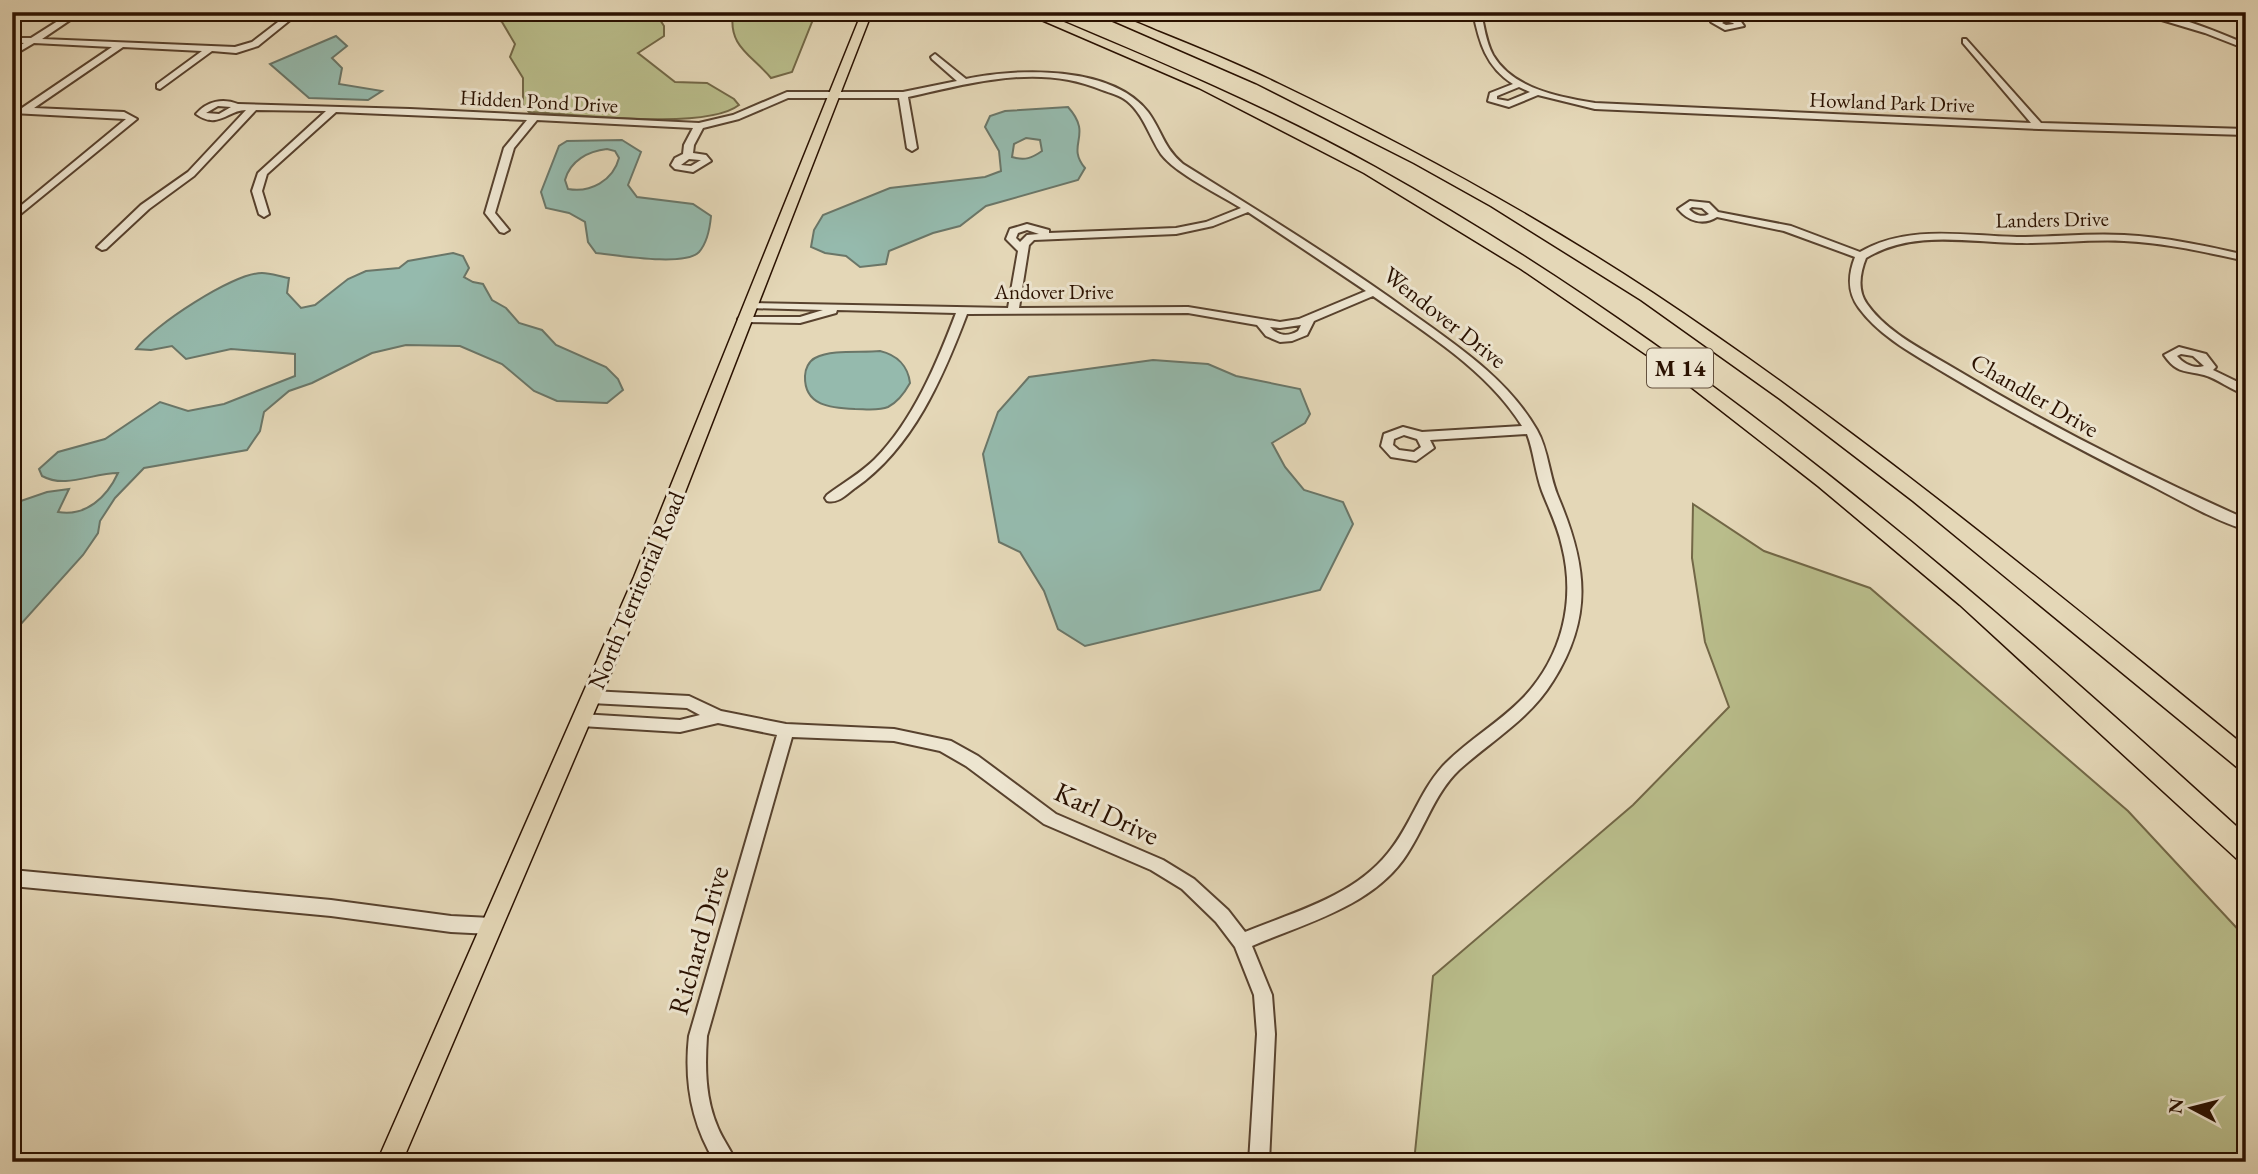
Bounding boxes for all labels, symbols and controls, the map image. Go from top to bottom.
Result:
street label: Hidden Pond Drive [459,83,619,119]
street label: Howland Park Drive [1809,86,1975,118]
street label: Landers Drive [1995,205,2109,233]
street label: Wendover Drive [1377,259,1513,375]
street label: Andover Drive [993,278,1114,305]
street label: Chandler Drive [1965,346,2105,444]
road number: M 14 [1647,348,1713,388]
street label: North Territorial Road [580,486,692,694]
street label: Karl Drive [1049,773,1165,853]
street label: Richard Drive [660,862,736,1018]
north arrow [2156,1072,2226,1142]
text: N [2162,1096,2189,1115]

